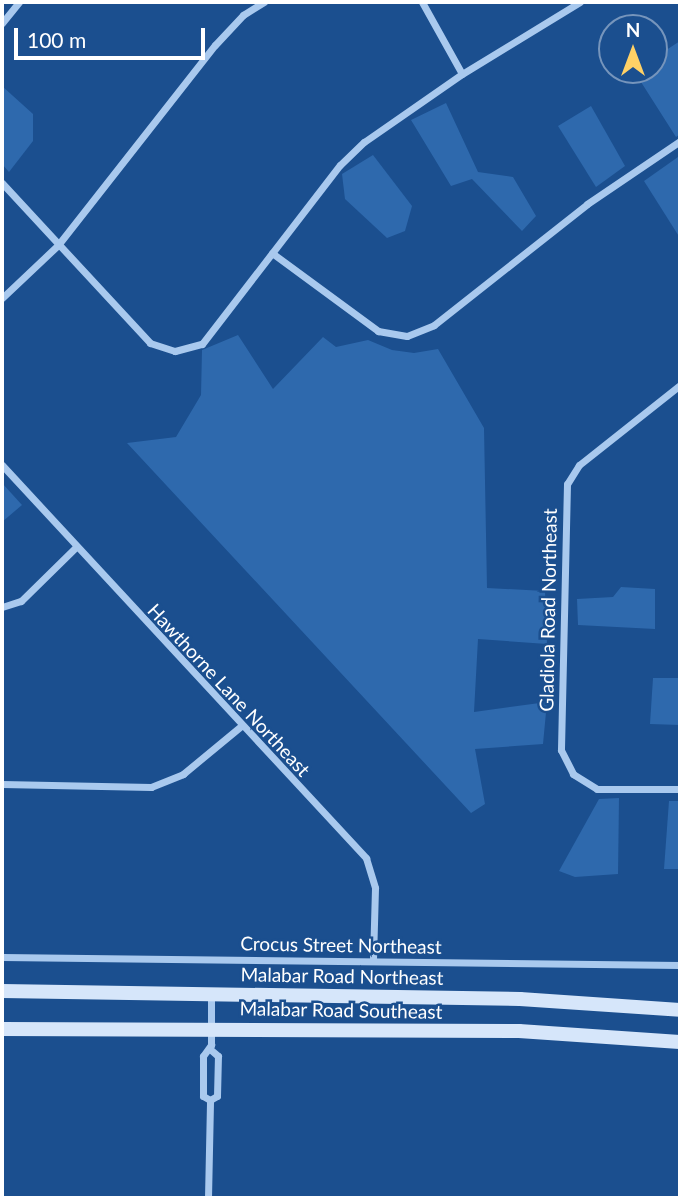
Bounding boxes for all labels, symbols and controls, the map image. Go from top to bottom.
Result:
scale bar [18,14,208,58]
north arrow [598,14,668,84]
text: N [626,18,640,41]
text: 100 m [27,27,86,52]
street label: Gladiola Road Northeast [535,508,561,712]
street label: Hawthorne Lane Northeast [143,599,315,781]
street label: Crocus Street Northeast [240,932,442,958]
street label: Malabar Road Northeast [240,963,444,989]
street label: Malabar Road Southeast [239,997,443,1023]

